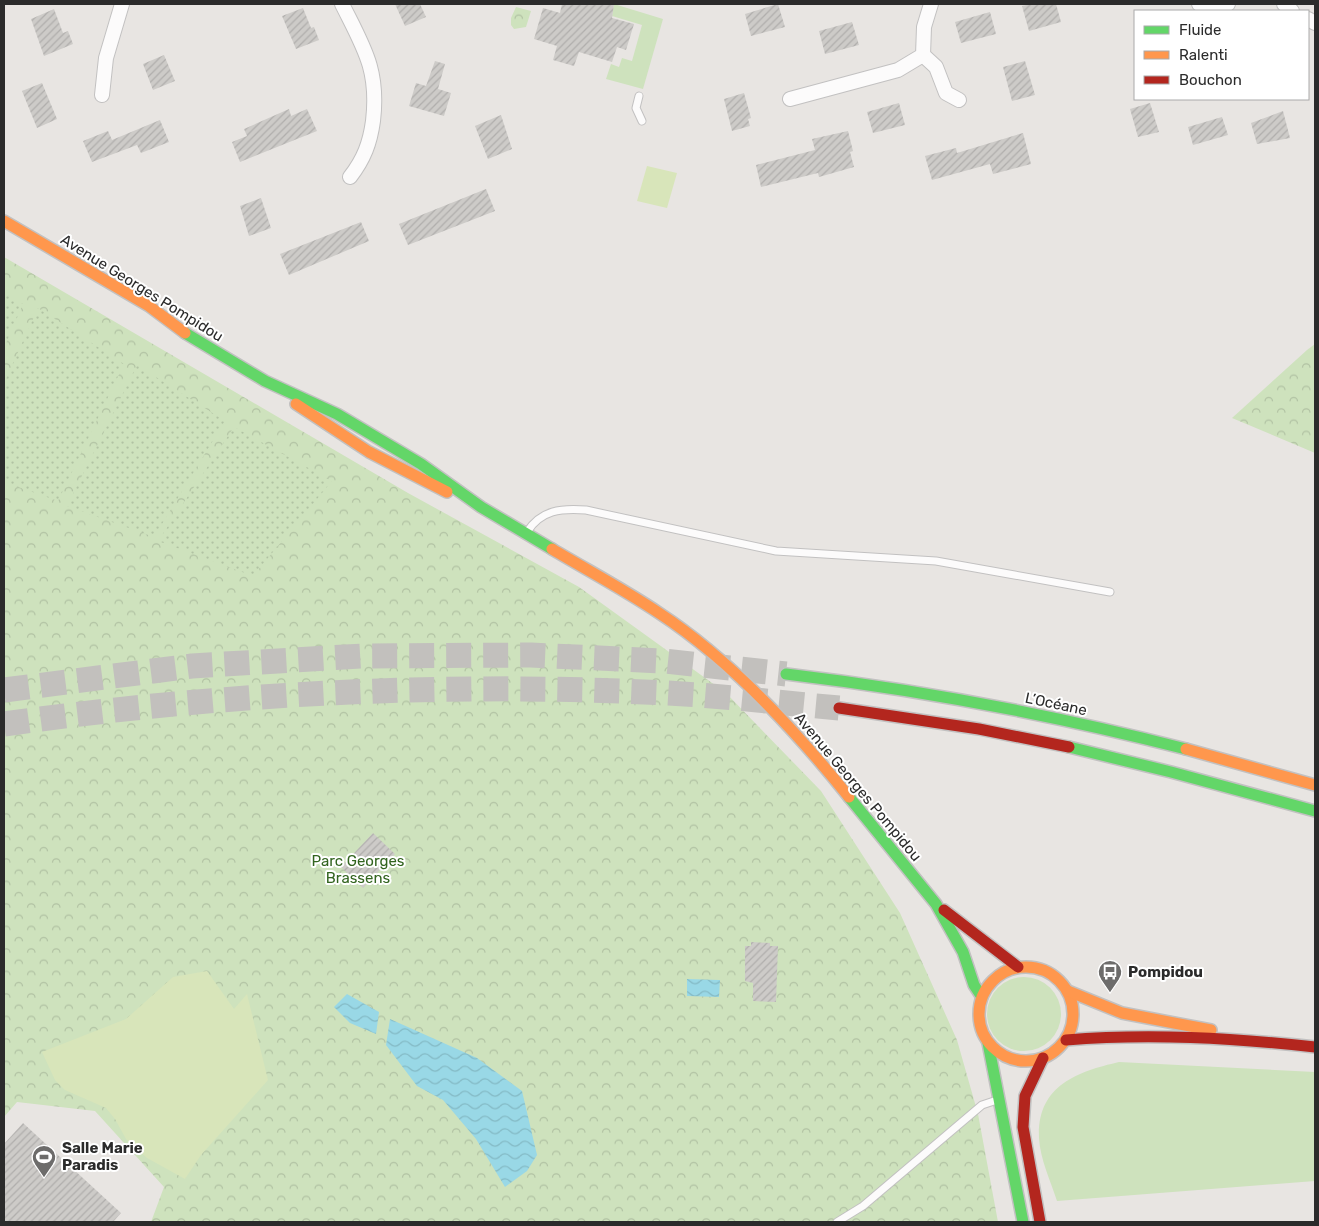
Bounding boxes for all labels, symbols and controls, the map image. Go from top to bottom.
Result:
legend [1134,10,1309,100]
text: Fluide [1179,21,1221,39]
text: Ralenti [1179,46,1228,64]
text: Bouchon [1179,71,1242,89]
street label: Avenue Georges Pompidou [57,230,227,346]
street label: L’Océane [1023,689,1089,719]
street label: Avenue Georges Pompidou [791,709,925,865]
park label: Parc Georges Brassens [311,852,405,887]
bus stop icon: Pompidou [1097,959,1123,993]
place label: Pompidou [1128,963,1203,981]
place label: Salle Marie Paradis [62,1139,143,1174]
sports icon: Salle Marie Paradis [31,1144,57,1178]

